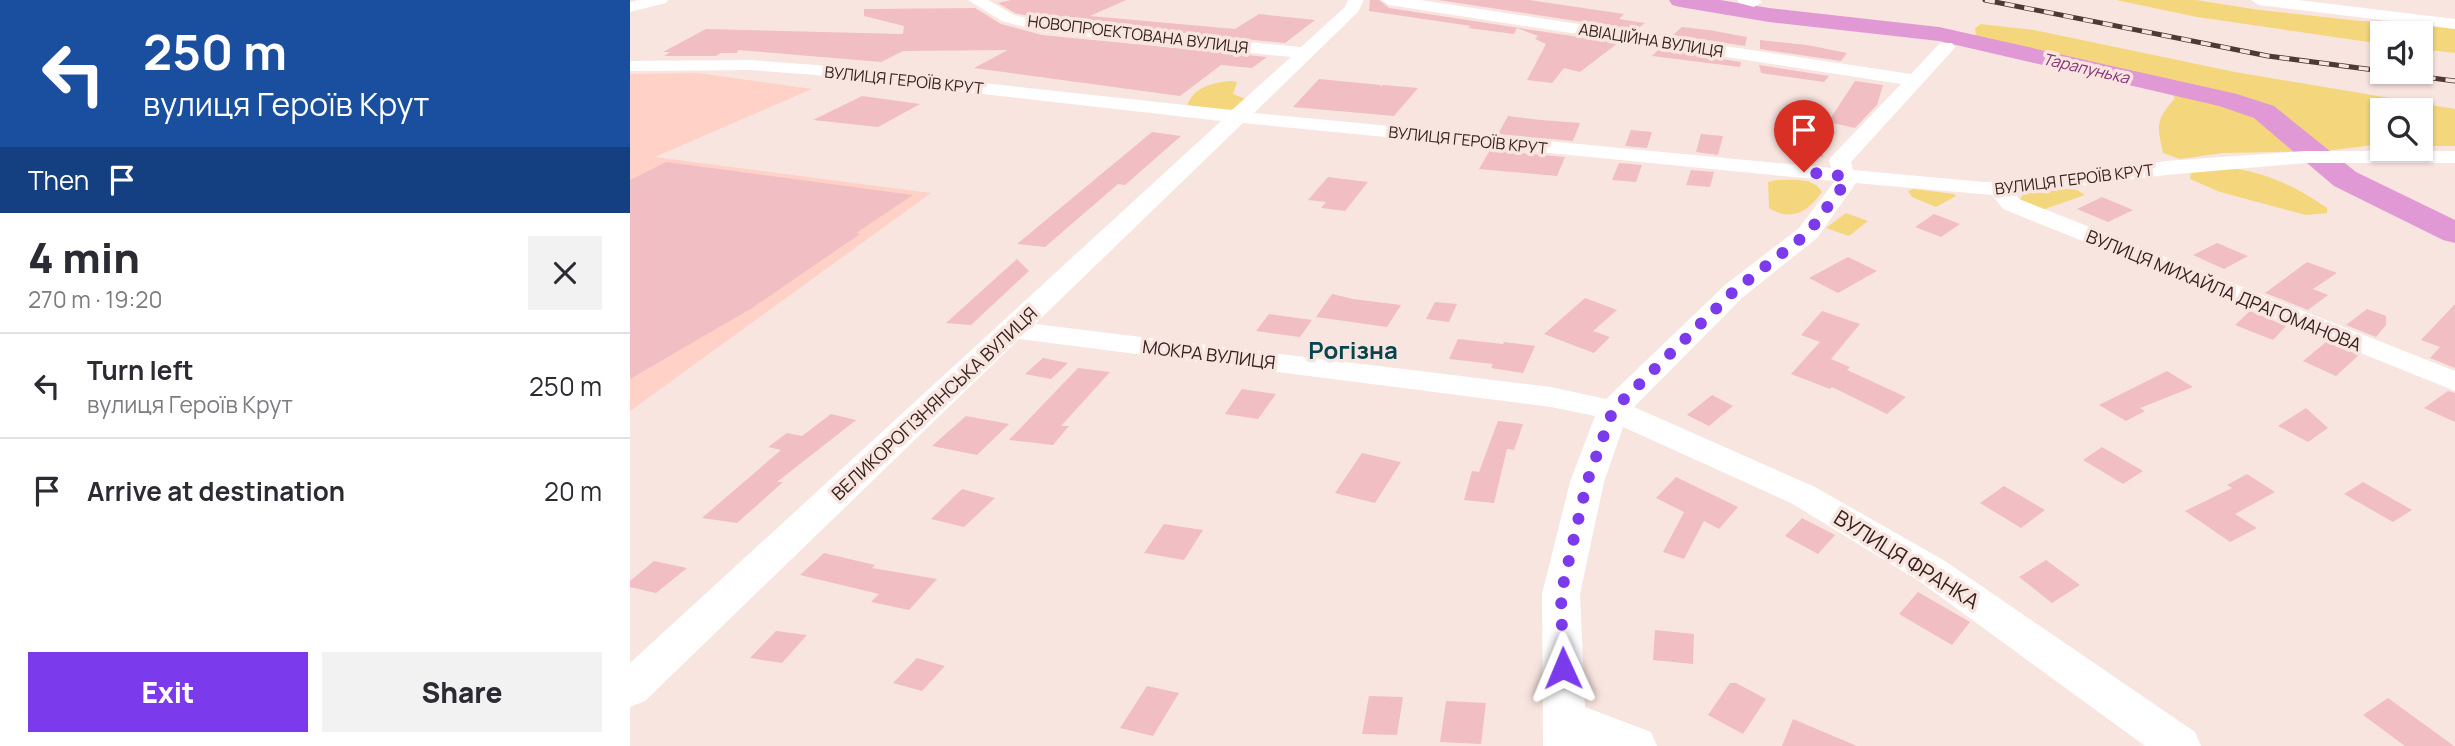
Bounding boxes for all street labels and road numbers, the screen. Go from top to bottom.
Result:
street label: НОВОПРОЕКТОВАНА ВУЛИЦЯ [1026,10,1250,58]
street label: АВІАЦІЙНА ВУЛИЦЯ [1577,18,1725,62]
street label: ВУЛИЦЯ ГЕРОЇВ КРУТ [823,61,985,99]
street label: ВУЛИЦЯ ГЕРОЇВ КРУТ [1387,121,1549,159]
street label: ВУЛИЦЯ ГЕРОЇВ КРУТ [1993,158,2155,200]
street label: ВУЛИЦЯ МИХАЙЛА ДРАГОМАНОВА [2083,224,2366,357]
street label: ВЕЛИКОРОГІЗНЯНСЬКА ВУЛИЦЯ [826,301,1042,505]
street label: МОКРА ВУЛИЦЯ [1141,334,1277,374]
street label: ВУЛИЦЯ ФРАНКА [1829,503,1985,615]

